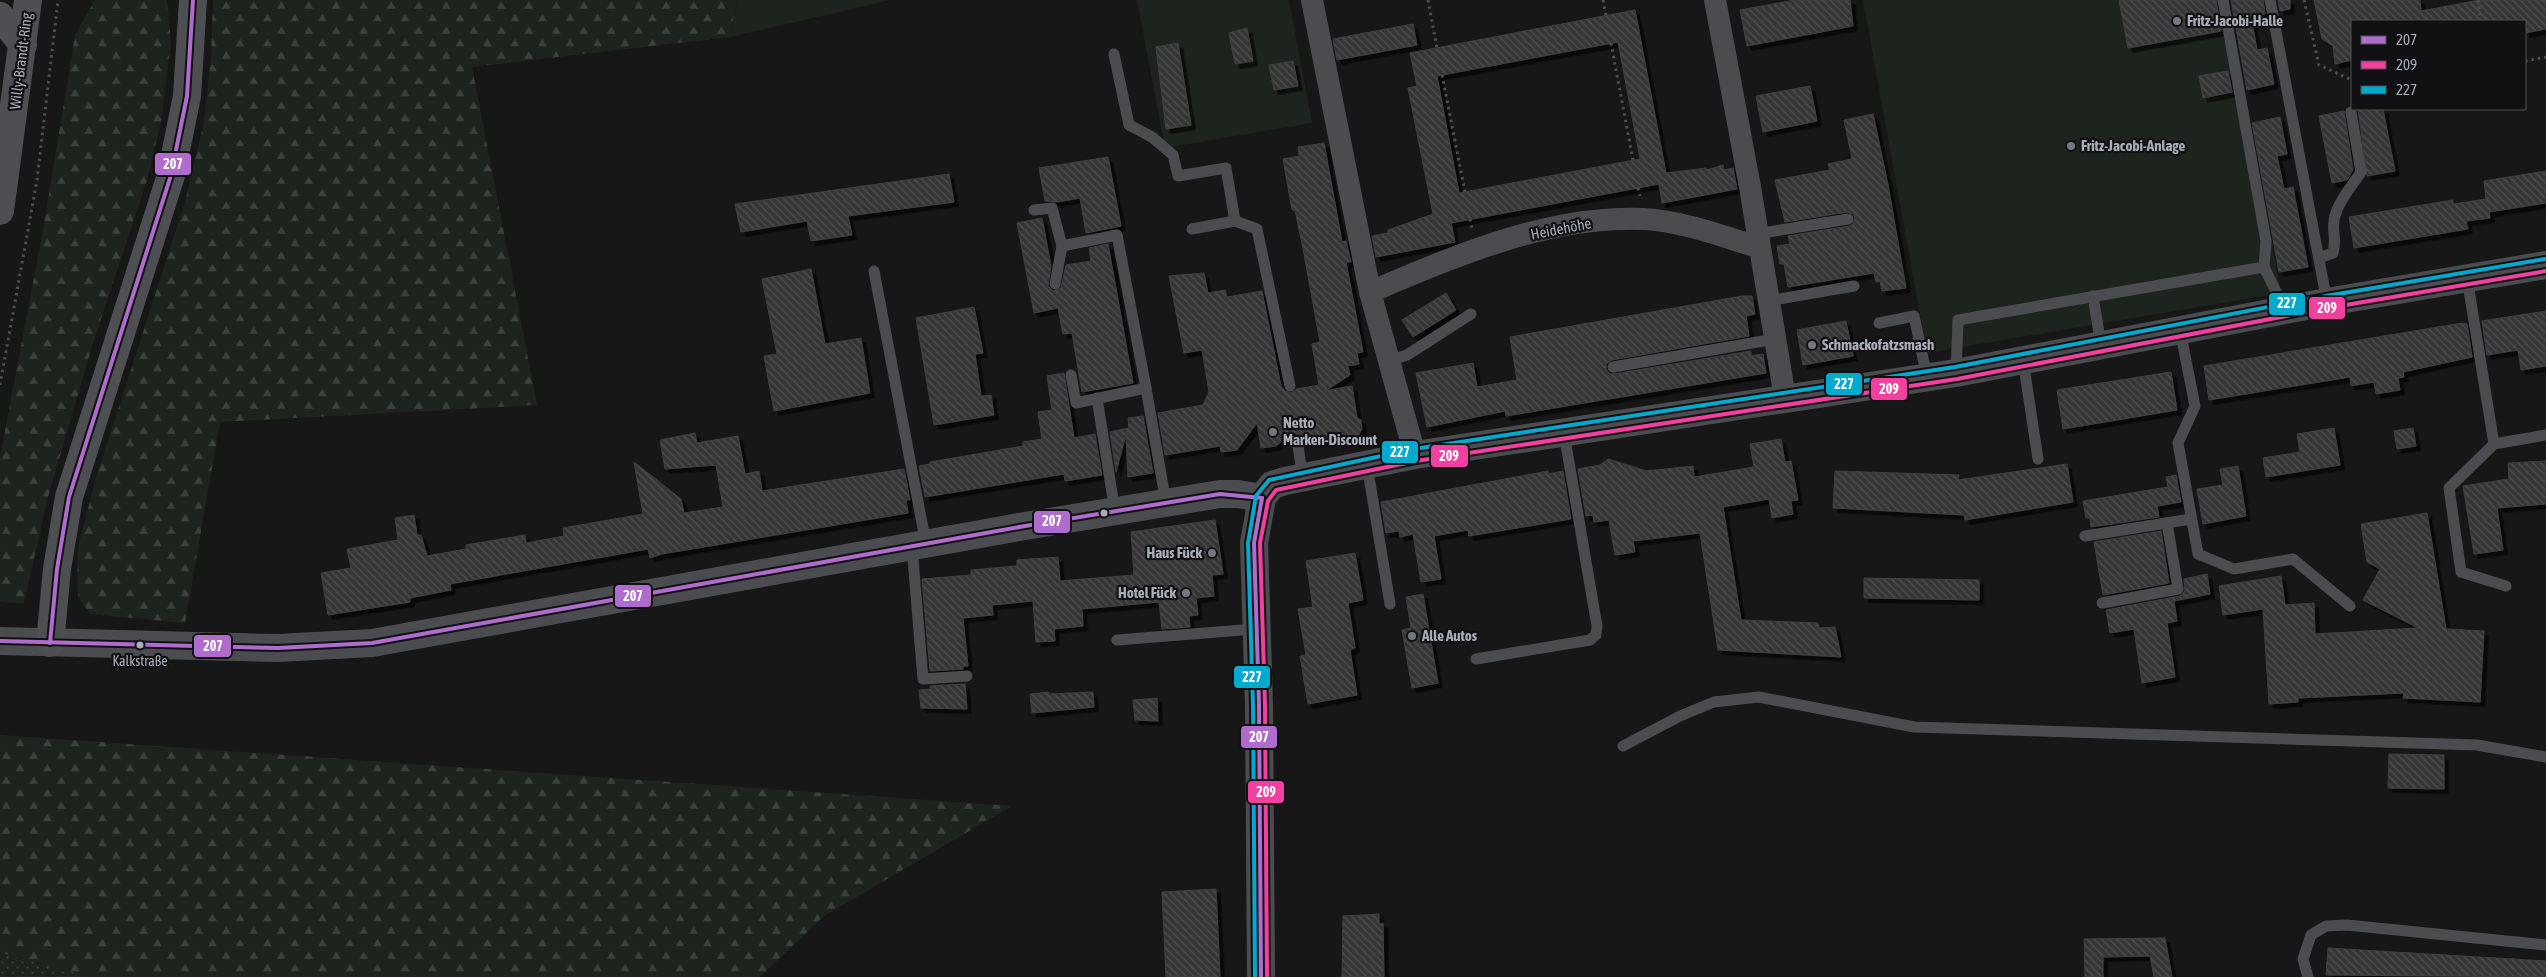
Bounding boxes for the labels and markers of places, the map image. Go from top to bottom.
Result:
place label: Fritz-Jacobi-Halle [2187,12,2283,29]
marker: Fritz-Jacobi-Halle [2171,15,2183,27]
place label: Fritz-Jacobi-Anlage [2081,137,2186,154]
marker: Fritz-Jacobi-Anlage [2065,140,2077,152]
place label: Schmackofatzsmash [1822,336,1934,353]
marker: Schmackofatzsmash [1806,339,1818,351]
place label: Netto Marken-Discount [1283,414,1378,448]
marker: Netto Marken-Discount [1267,426,1279,438]
unlabelled marker [1099,508,1109,518]
place label: Haus Fück [1146,544,1202,561]
marker: Haus Fück [1206,547,1218,559]
place label: Hotel Fück [1118,584,1176,601]
marker: Hotel Fück [1180,587,1192,599]
place label: Alle Autos [1421,627,1478,644]
marker: Alle Autos [1406,630,1418,642]
marker: Kalkstraße [135,640,145,650]
place label: Kalkstraße [112,653,168,669]

